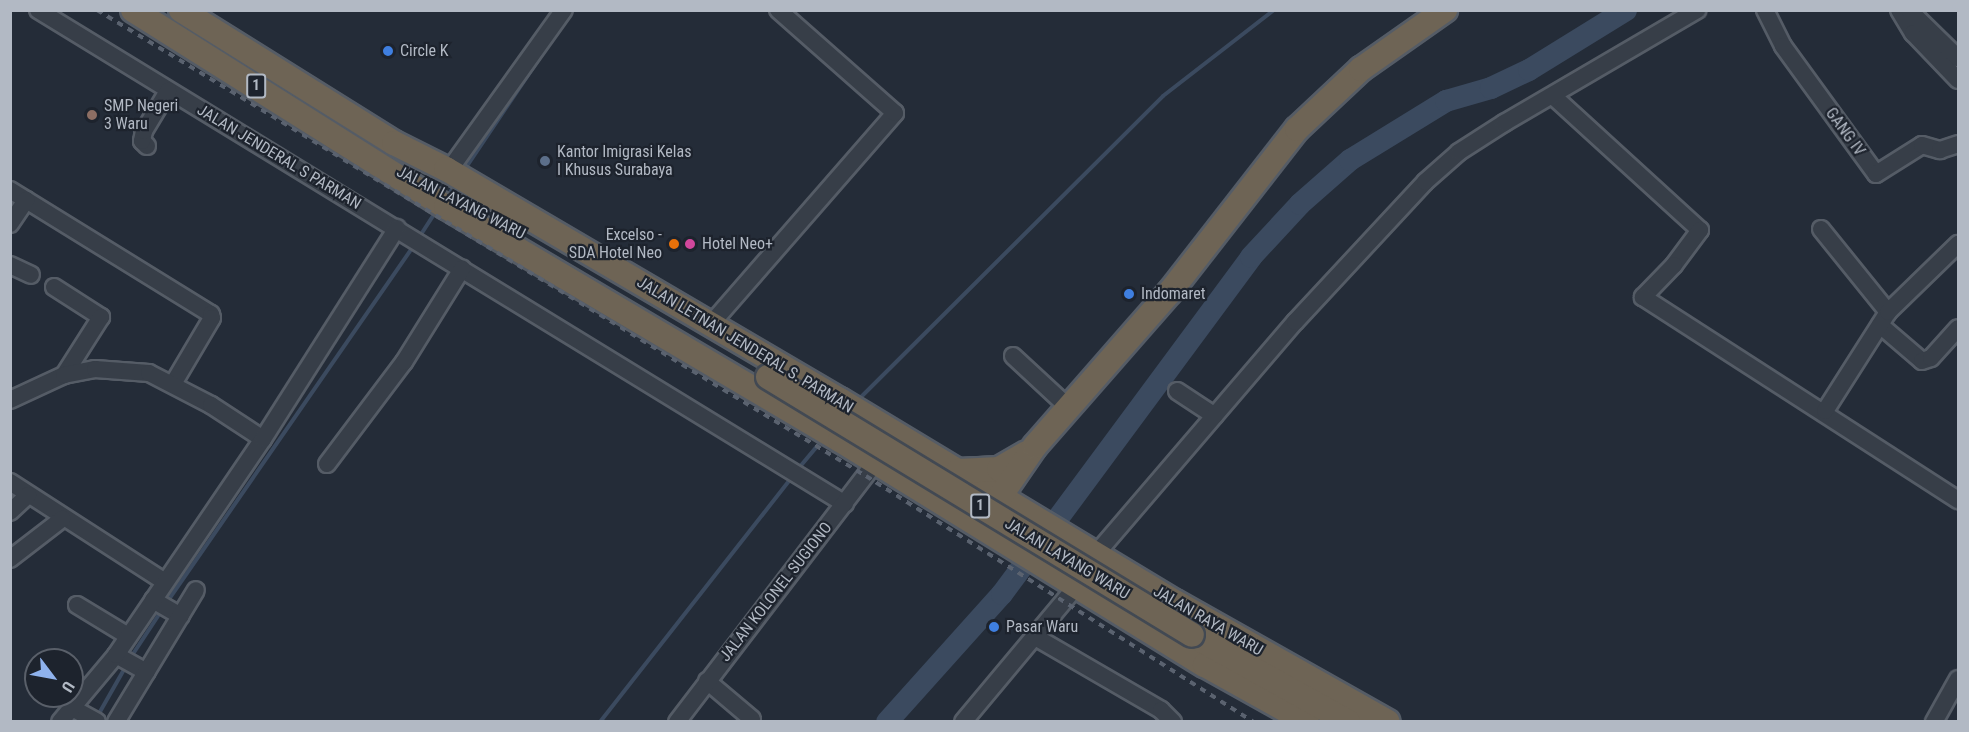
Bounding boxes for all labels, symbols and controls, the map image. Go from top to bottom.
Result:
place label: Circle K [400,41,448,61]
marker: Circle K [381,44,395,58]
road number: 1 [246,74,266,98]
place label: SMP Negeri 3 Waru [104,96,178,134]
street label: JALAN JENDERAL S PARMAN [194,100,364,214]
street label: GANG IV [1821,104,1869,160]
marker: SMP Negeri 3 Waru [85,108,99,122]
place label: Kantor Imigrasi Kelas I Khusus Surabaya [557,142,691,180]
marker: Kantor Imigrasi Kelas I Khusus Surabaya [538,154,552,168]
street label: JALAN LAYANG WARU [393,162,529,244]
place label: Excelso - SDA Hotel Neo [569,225,662,263]
place label: Hotel Neo+ [702,234,773,254]
marker: Excelso - SDA Hotel Neo [667,237,681,251]
marker: Hotel Neo+ [683,237,697,251]
street label: JALAN LETNAN JENDERAL S. PARMAN [633,273,857,417]
place label: Indomaret [1141,284,1205,304]
marker: Indomaret [1122,287,1136,301]
road number: 1 [970,494,990,518]
street label: JALAN LAYANG WARU [1001,514,1133,604]
street label: JALAN KOLONEL SUGIONO [716,519,836,665]
street label: JALAN RAYA WARU [1150,582,1266,660]
place label: Pasar Waru [1006,617,1078,637]
marker: Pasar Waru [987,620,1001,634]
north arrow [24,648,84,708]
text: U [58,678,78,696]

